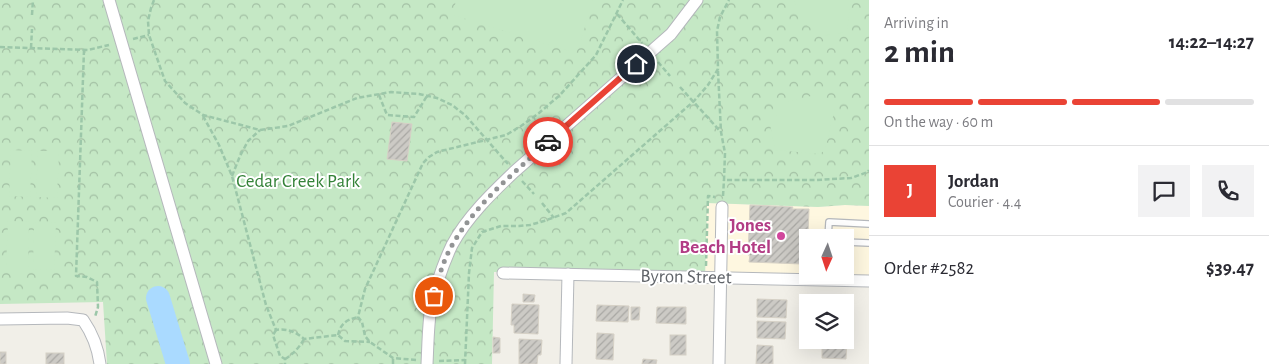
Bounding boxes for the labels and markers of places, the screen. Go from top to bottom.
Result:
pin [615,43,657,85]
place label: Jones Beach Hotel [679,216,771,257]
marker: Jones Beach Hotel [775,230,787,242]
pin [413,275,455,317]

